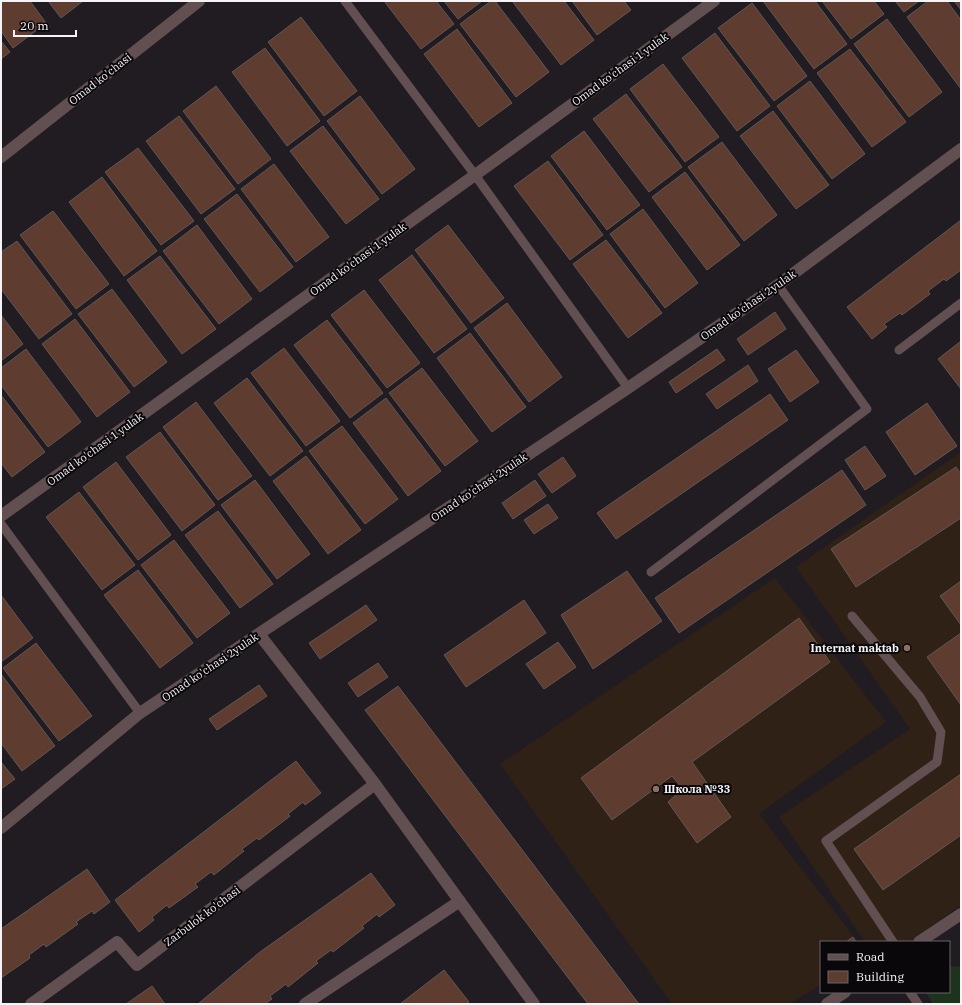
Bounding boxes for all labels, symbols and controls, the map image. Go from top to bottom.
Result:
scale bar [14,12,76,38]
text: 20 m [20,18,49,33]
street label: Omad ko'chasi 1 yulak [569,29,671,109]
street label: Omad ko'chasi [66,50,135,108]
street label: Omad ko'chasi 1 yulak [307,219,409,299]
street label: Omad ko'chasi 2yulak [698,266,799,343]
street label: Omad ko'chasi 1 yulak [44,409,146,489]
street label: Omad ko'chasi 2yulak [428,449,530,524]
street label: Omad ko'chasi 2yulak [159,629,261,704]
place label: Internat maktab [811,641,899,655]
marker: Internat maktab [902,643,912,653]
place label: Школа №33 [664,782,730,796]
marker: Школа №33 [651,784,661,794]
street label: Zarbulok ko'chasi [161,882,243,949]
legend [820,941,950,993]
text: Road [856,949,885,964]
text: Building [856,969,904,984]

